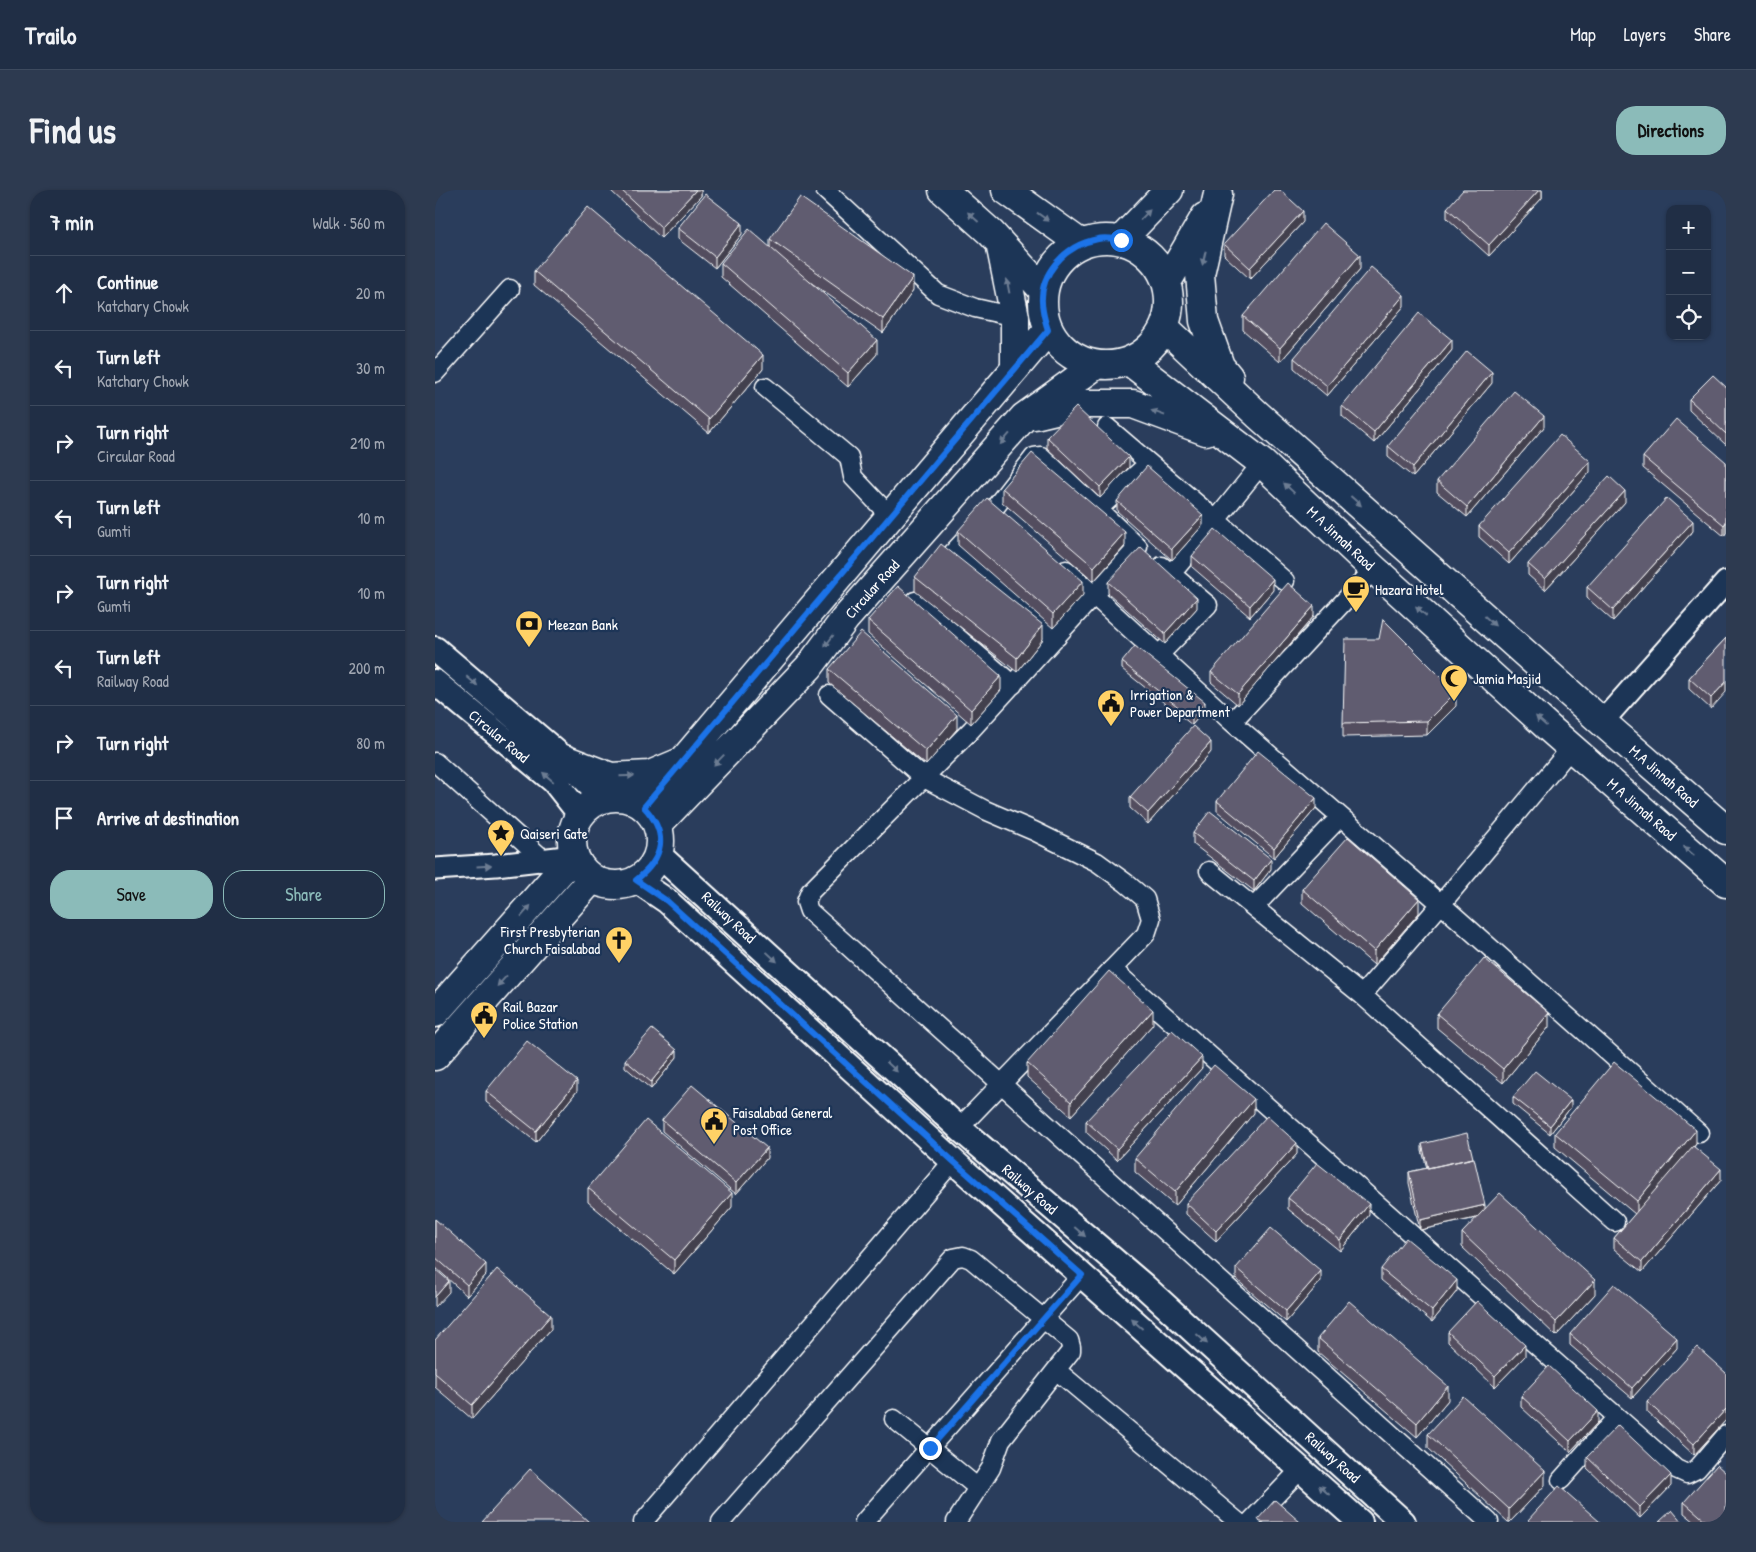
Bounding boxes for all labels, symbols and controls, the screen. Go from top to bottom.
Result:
text: Trailo [25,19,76,51]
text: Map [1570,22,1596,47]
text: Layers [1624,22,1666,47]
text: Share [1694,22,1731,47]
button: Directions [1616,106,1726,155]
text: Find us [30,107,116,154]
map controls [1666,205,1711,340]
button: + [1666,205,1711,250]
text: 7 min [50,208,94,237]
one-way arrow [1139,209,1151,221]
one-way arrow [966,211,979,222]
one-way arrow [1036,211,1049,222]
text: Walk · 560 m [313,212,385,234]
route start [1110,229,1133,252]
button: − [1666,250,1711,295]
one-way arrow [1200,251,1208,266]
text: Continue [97,269,158,295]
one-way arrow [1004,278,1012,294]
icon: ahead [50,279,78,307]
text: 20 m [356,282,385,304]
text: Katchary Chowk [97,295,189,317]
button: locate [1666,295,1711,340]
text: Turn left [97,344,160,370]
icon: left [50,354,78,382]
text: 30 m [356,357,385,379]
text: Katchary Chowk [97,370,189,392]
one-way arrow [1150,409,1165,417]
text: Turn right [97,419,168,445]
icon: right [50,429,78,457]
text: 210 m [350,432,385,454]
one-way arrow [999,432,1010,445]
text: Circular Road [97,445,175,467]
one-way arrow [1283,482,1295,494]
text: Turn left [97,494,160,520]
one-way arrow [1350,495,1362,507]
street label: M A Jinnah Raod [1302,501,1380,575]
icon: left [50,504,78,532]
text: 10 m [357,507,385,529]
text: Gumti [97,520,131,542]
street label: Circular Road [840,555,904,623]
text: Turn right [97,569,168,595]
cafe icon: Hazara Hotel [1341,574,1371,613]
icon: right [50,579,78,607]
place label: Hazara Hotel [1375,579,1444,600]
text: 10 m [357,582,385,604]
text: Gumti [97,595,131,617]
one-way arrow [1415,605,1427,617]
bank icon: Meezan Bank [514,609,544,648]
place label: Meezan Bank [548,614,618,635]
one-way arrow [1483,615,1495,627]
one-way arrow [824,634,834,648]
text: Turn left [97,644,160,670]
icon: left [50,654,78,682]
text: 200 m [349,657,385,679]
mosque icon: Jamia Masjid [1439,663,1469,702]
place label: Jamia Masjid [1473,668,1541,689]
text: Railway Road [97,670,169,692]
one-way arrow [466,675,478,686]
place label: Irrigation & Power Department [1130,684,1231,722]
public building icon: Irrigation & Power Department [1096,688,1126,727]
street label: Circular Road [464,705,534,768]
one-way arrow [1535,715,1547,727]
icon: right [50,729,78,757]
text: Turn right [97,730,168,756]
text: 80 m [356,732,385,754]
street label: M.A Jinnah Raod [1625,740,1703,812]
one-way arrow [713,754,725,766]
one-way arrow [543,771,555,783]
one-way arrow [619,772,635,780]
street label: M A Jinnah Raod [1603,773,1681,845]
icon: arrive [50,804,78,832]
text: Arrive at destination [97,805,239,831]
place icon: Qaiseri Gate [486,818,516,857]
place label: Qaiseri Gate [520,823,588,844]
one-way arrow [1684,845,1696,857]
one-way arrow [476,862,492,870]
button: Save [50,870,213,919]
button: Share [223,870,385,919]
street label: Railway Road [697,886,761,948]
one-way arrow [520,905,531,918]
place label: First Presbyterian Church Faisalabad [500,921,600,959]
church icon: First Presbyterian Church Faisalabad [604,925,634,964]
one-way arrow [766,951,778,963]
one-way arrow [496,974,508,986]
place label: Rail Bazar Police Station [503,996,578,1034]
public building icon: Rail Bazar Police Station [469,1000,499,1039]
one-way arrow [886,1061,898,1073]
place label: Faisalabad General Post Office [732,1102,832,1140]
public building icon: Faisalabad General Post Office [699,1106,729,1145]
street label: Railway Road [998,1159,1062,1219]
one-way arrow [1073,1226,1086,1237]
one-way arrow [1130,1318,1143,1329]
one-way arrow [1195,1333,1207,1345]
street label: Railway Road [1301,1427,1365,1487]
route end [919,1437,942,1460]
one-way arrow [1318,1484,1330,1496]

